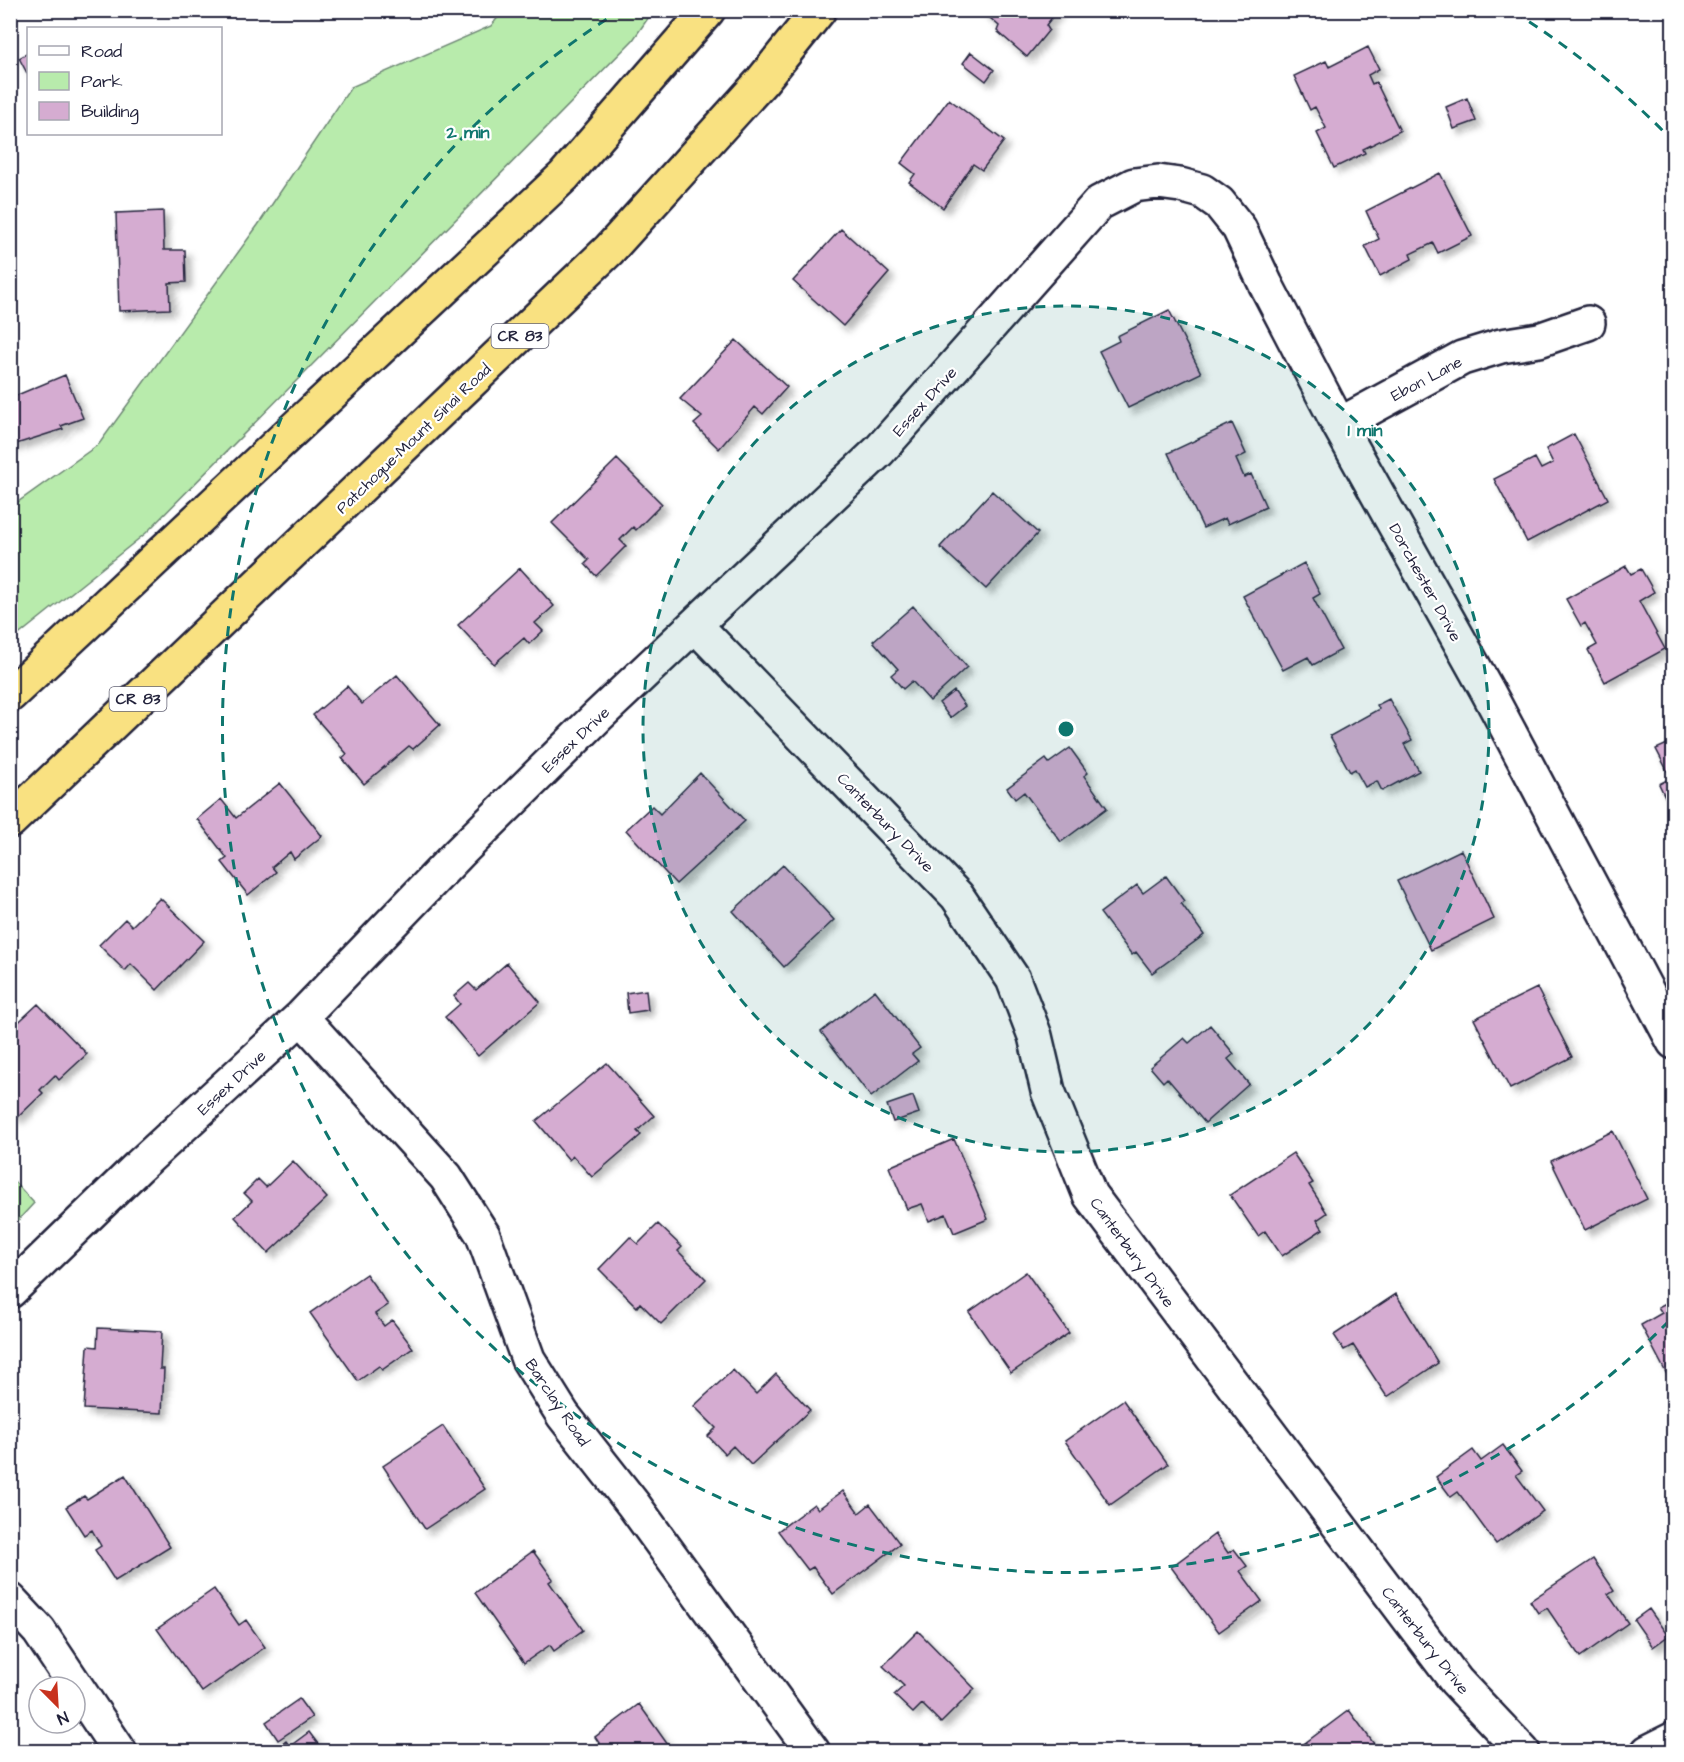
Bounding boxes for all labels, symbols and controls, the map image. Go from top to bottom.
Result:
legend [27,27,222,135]
text: Road [81,39,122,64]
text: Park [81,69,123,94]
text: Building [81,99,139,125]
text: 2 min [445,120,490,145]
road number: CR 83 [492,324,548,348]
street label: Ebon Lane [1387,351,1466,407]
street label: Patchogue-Mount Sinai Road [331,359,497,519]
street label: Essex Drive [888,362,962,441]
text: 1 min [1347,418,1383,443]
street label: Dorchester Drive [1384,519,1467,646]
road number: CR 83 [110,687,166,711]
street label: Essex Drive [537,701,615,778]
centre of rings [1056,719,1076,739]
street label: Canterbury Drive [831,768,939,878]
street label: Essex Drive [192,1045,271,1120]
street label: Canterbury Drive [1084,1193,1180,1313]
street label: Barclay Road [519,1355,595,1451]
street label: Canterbury Drive [1375,1582,1474,1700]
north arrow [27,1675,87,1735]
text: N [54,1706,72,1730]

